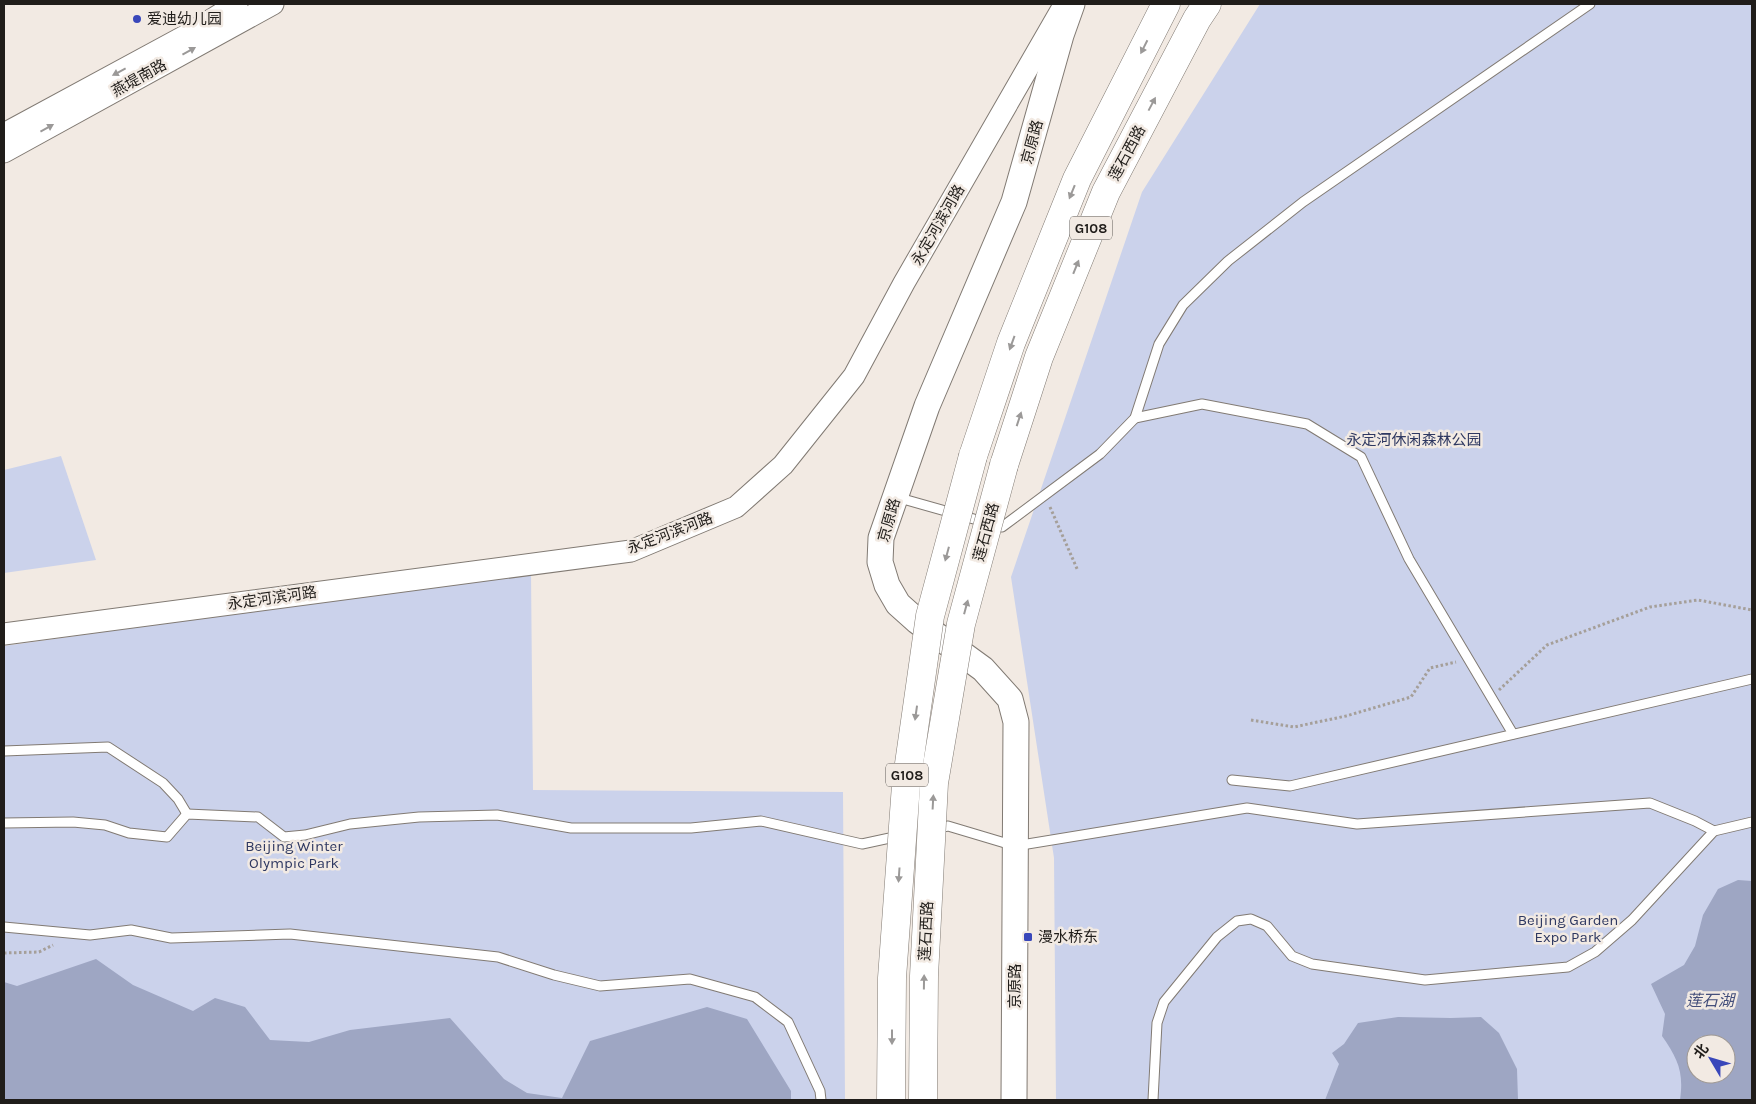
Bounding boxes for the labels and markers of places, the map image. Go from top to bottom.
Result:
place label: 爱迪幼儿园 [147,10,222,28]
marker: 爱迪幼儿园 [131,13,143,25]
place label: 漫水桥东 [1038,928,1098,946]
marker: 漫水桥东 [1022,931,1034,943]

